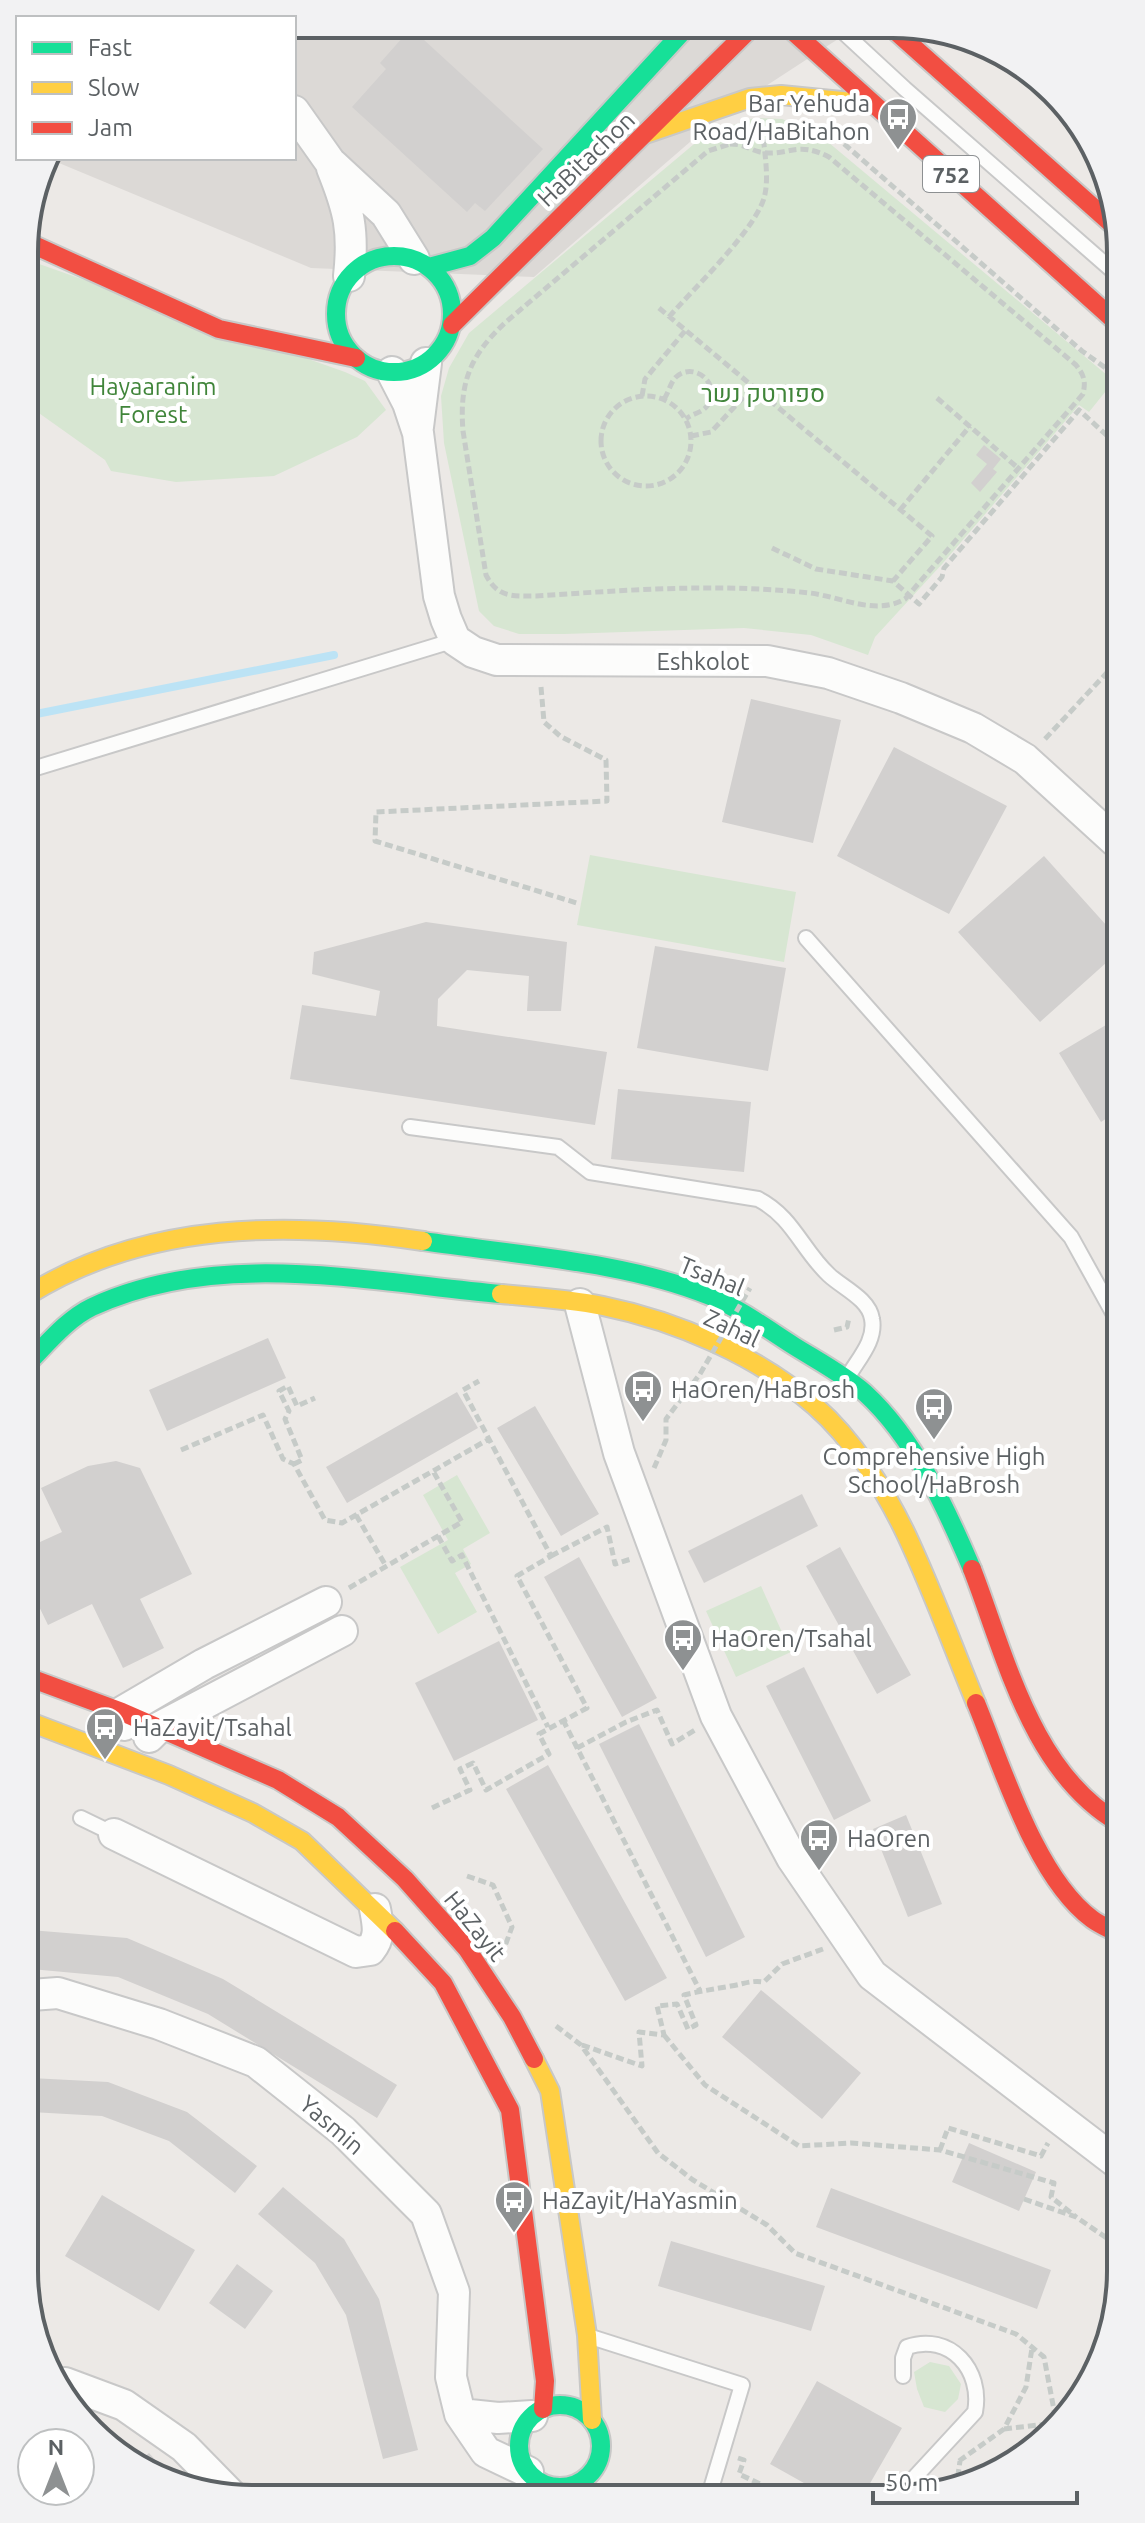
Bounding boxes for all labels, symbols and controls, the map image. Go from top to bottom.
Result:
legend [16,16,296,160]
text: Fast [88,34,132,61]
text: Slow [88,74,140,101]
place label: Bar Yehuda Road/HaBitahon [693,90,870,145]
bus stop icon: Bar Yehuda Road/HaBitahon [877,96,919,151]
street label: HaBitachon [532,106,640,212]
text: Jam [88,114,133,141]
road number: 752 [923,156,979,192]
park label: Hayaaranim Forest [90,373,216,428]
park label: ספורטק נשר [701,380,825,407]
street label: Eshkolot [656,648,750,675]
street label: Tsahal [676,1251,748,1301]
street label: Zahal [700,1303,764,1353]
bus stop icon: HaOren/HaBrosh [622,1368,664,1423]
place label: HaOren/HaBrosh [671,1376,855,1403]
bus stop icon: Comprehensive High School/HaBrosh [913,1386,955,1441]
place label: Comprehensive High School/HaBrosh [822,1443,1046,1498]
bus stop icon: HaOren/Tsahal [662,1617,704,1672]
place label: HaOren/Tsahal [711,1625,872,1652]
bus stop icon: HaZayit/Tsahal [84,1706,126,1761]
place label: HaZayit/Tsahal [133,1714,292,1741]
bus stop icon: HaOren [798,1817,840,1872]
place label: HaOren [847,1825,931,1852]
street label: HaZayit [439,1886,512,1967]
street label: Yasmin [294,2090,370,2160]
bus stop icon: HaZayit/HaYasmin [493,2179,535,2234]
place label: HaZayit/HaYasmin [542,2187,738,2214]
north arrow [16,2427,96,2507]
text: N [48,2434,64,2459]
scale bar [873,2455,1077,2505]
text: 50 m [885,2469,938,2496]

